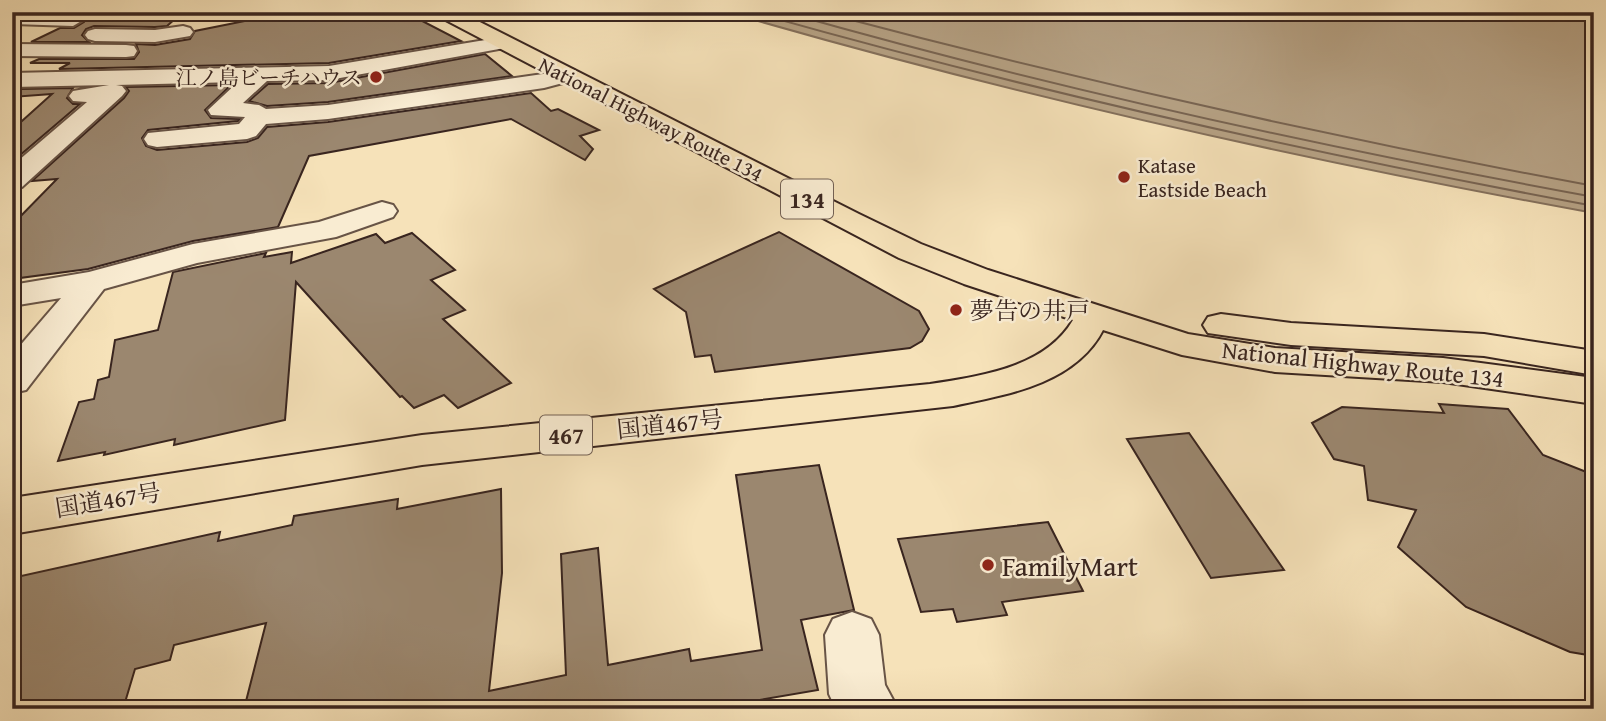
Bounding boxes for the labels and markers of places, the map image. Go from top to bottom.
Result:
place label: 江ノ島ビーチハウス [176,62,362,93]
marker: 江ノ島ビーチハウス [368,69,384,85]
place label: Katase Eastside Beach [1138,150,1267,205]
marker: Katase Eastside Beach [1116,169,1132,185]
place label: 夢告の井戸 [970,293,1090,328]
marker: 夢告の井戸 [948,302,964,318]
place label: FamilyMart [1002,545,1138,586]
marker: FamilyMart [980,557,996,573]

